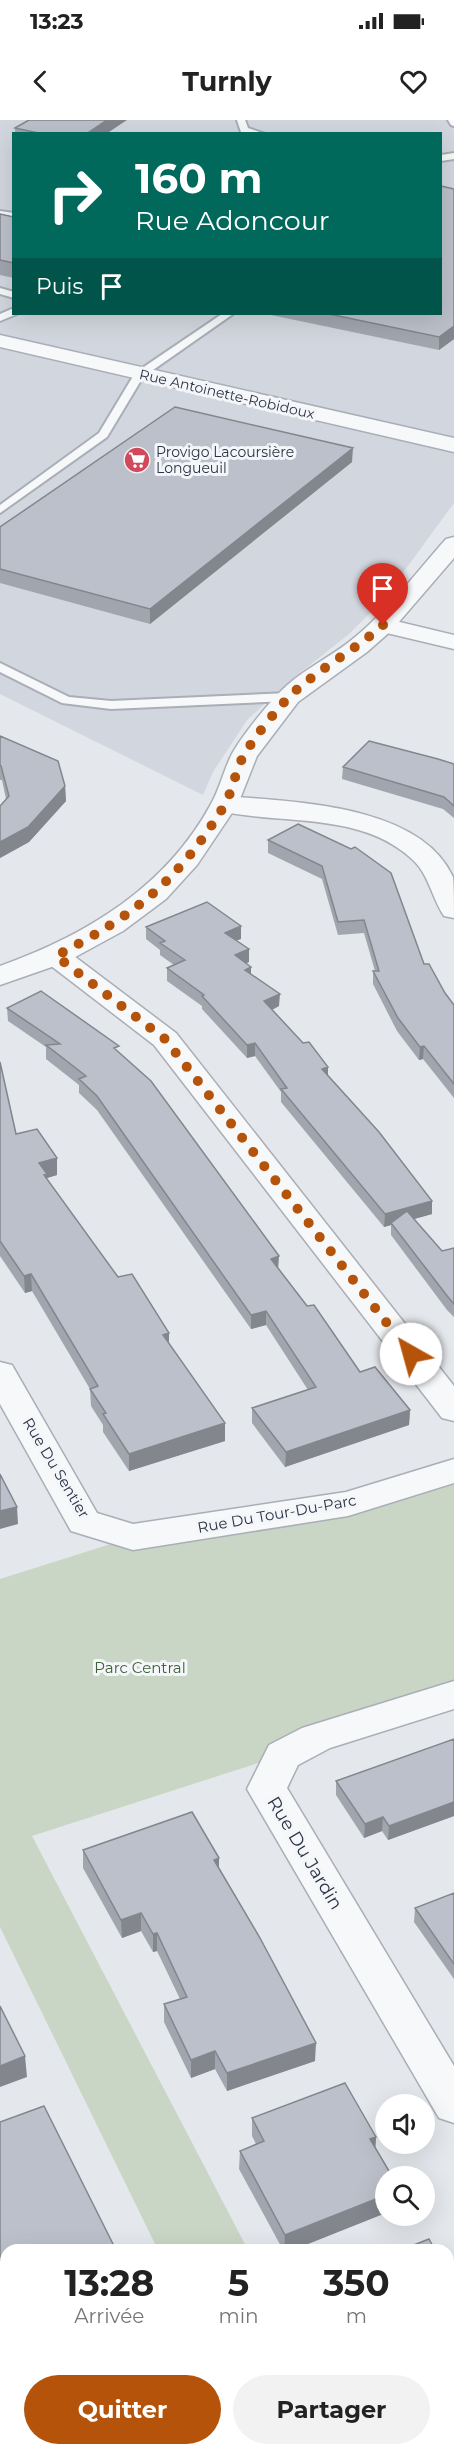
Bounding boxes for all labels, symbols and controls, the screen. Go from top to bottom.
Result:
text: 13:23 [30,8,83,35]
icon: back [24,65,57,98]
text: Turnly [182,65,272,98]
icon: heart [397,65,430,98]
text: 160 m [135,152,263,204]
icon: right [36,156,114,234]
text: Rue Adoncour [135,204,330,237]
icon: arrive [95,270,128,303]
text: Puis [36,273,83,300]
street label: Rue Antoinette-Robidoux [138,365,317,423]
place label: Provigo Lacoursière Longueuil [156,443,294,477]
supermarket icon: Provigo Lacoursière Longueuil [122,445,152,475]
pin [357,563,408,625]
icon: arrive [366,572,399,605]
position arrow [379,1322,443,1386]
street label: Rue Du Sentier [19,1414,94,1521]
street label: Rue Du Tour-Du-Parc [196,1490,358,1537]
park label: Parc Central [94,1658,186,1677]
street label: Rue Du Jardin [263,1792,347,1914]
map controls [375,2094,435,2226]
button: sound [375,2094,435,2154]
button: search [375,2166,435,2226]
text: 13:28 [64,2261,154,2305]
text: 5 [228,2261,249,2305]
text: 350 [323,2261,390,2305]
text: Arrivée [74,2304,144,2328]
text: min [218,2304,259,2328]
text: m [346,2304,367,2328]
button: Quitter [24,2375,221,2444]
button: Partager [233,2375,430,2444]

